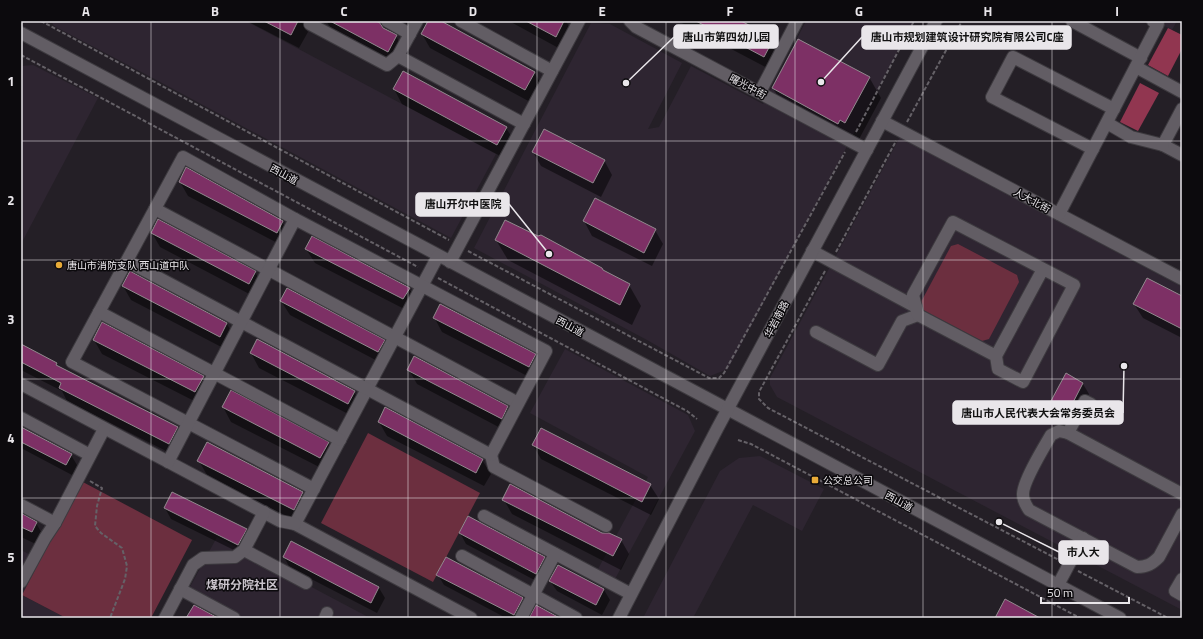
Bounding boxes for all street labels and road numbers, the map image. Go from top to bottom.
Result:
street label: 曙光中街 [727,70,769,102]
street label: 西山道 [267,161,301,188]
street label: 人大北街 [1011,184,1053,216]
street label: 华岩南路 [760,298,792,340]
street label: 西山道 [553,313,587,340]
street label: 西山道 [882,488,916,515]

